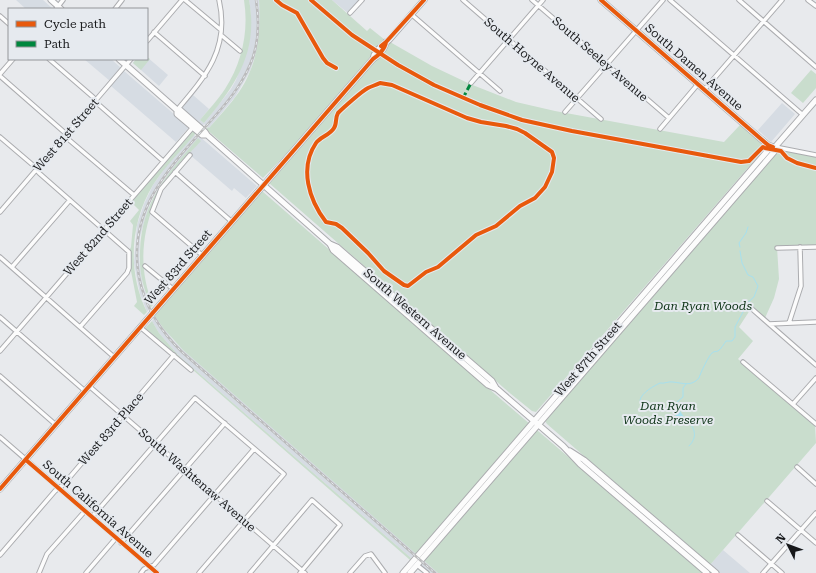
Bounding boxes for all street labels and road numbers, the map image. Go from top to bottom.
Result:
street label: South Seeley Avenue [549,14,651,105]
street label: South Hoyne Avenue [481,15,583,106]
street label: South Damen Avenue [642,21,746,114]
street label: West 81st Street [30,95,102,175]
street label: West 82nd Street [61,195,136,279]
street label: West 83rd Street [142,226,215,307]
street label: South Western Avenue [361,266,469,363]
street label: West 87th Street [552,318,625,399]
street label: West 83rd Place [76,390,147,468]
street label: South Washtenaw Avenue [136,425,259,535]
street label: South California Avenue [40,457,156,561]

